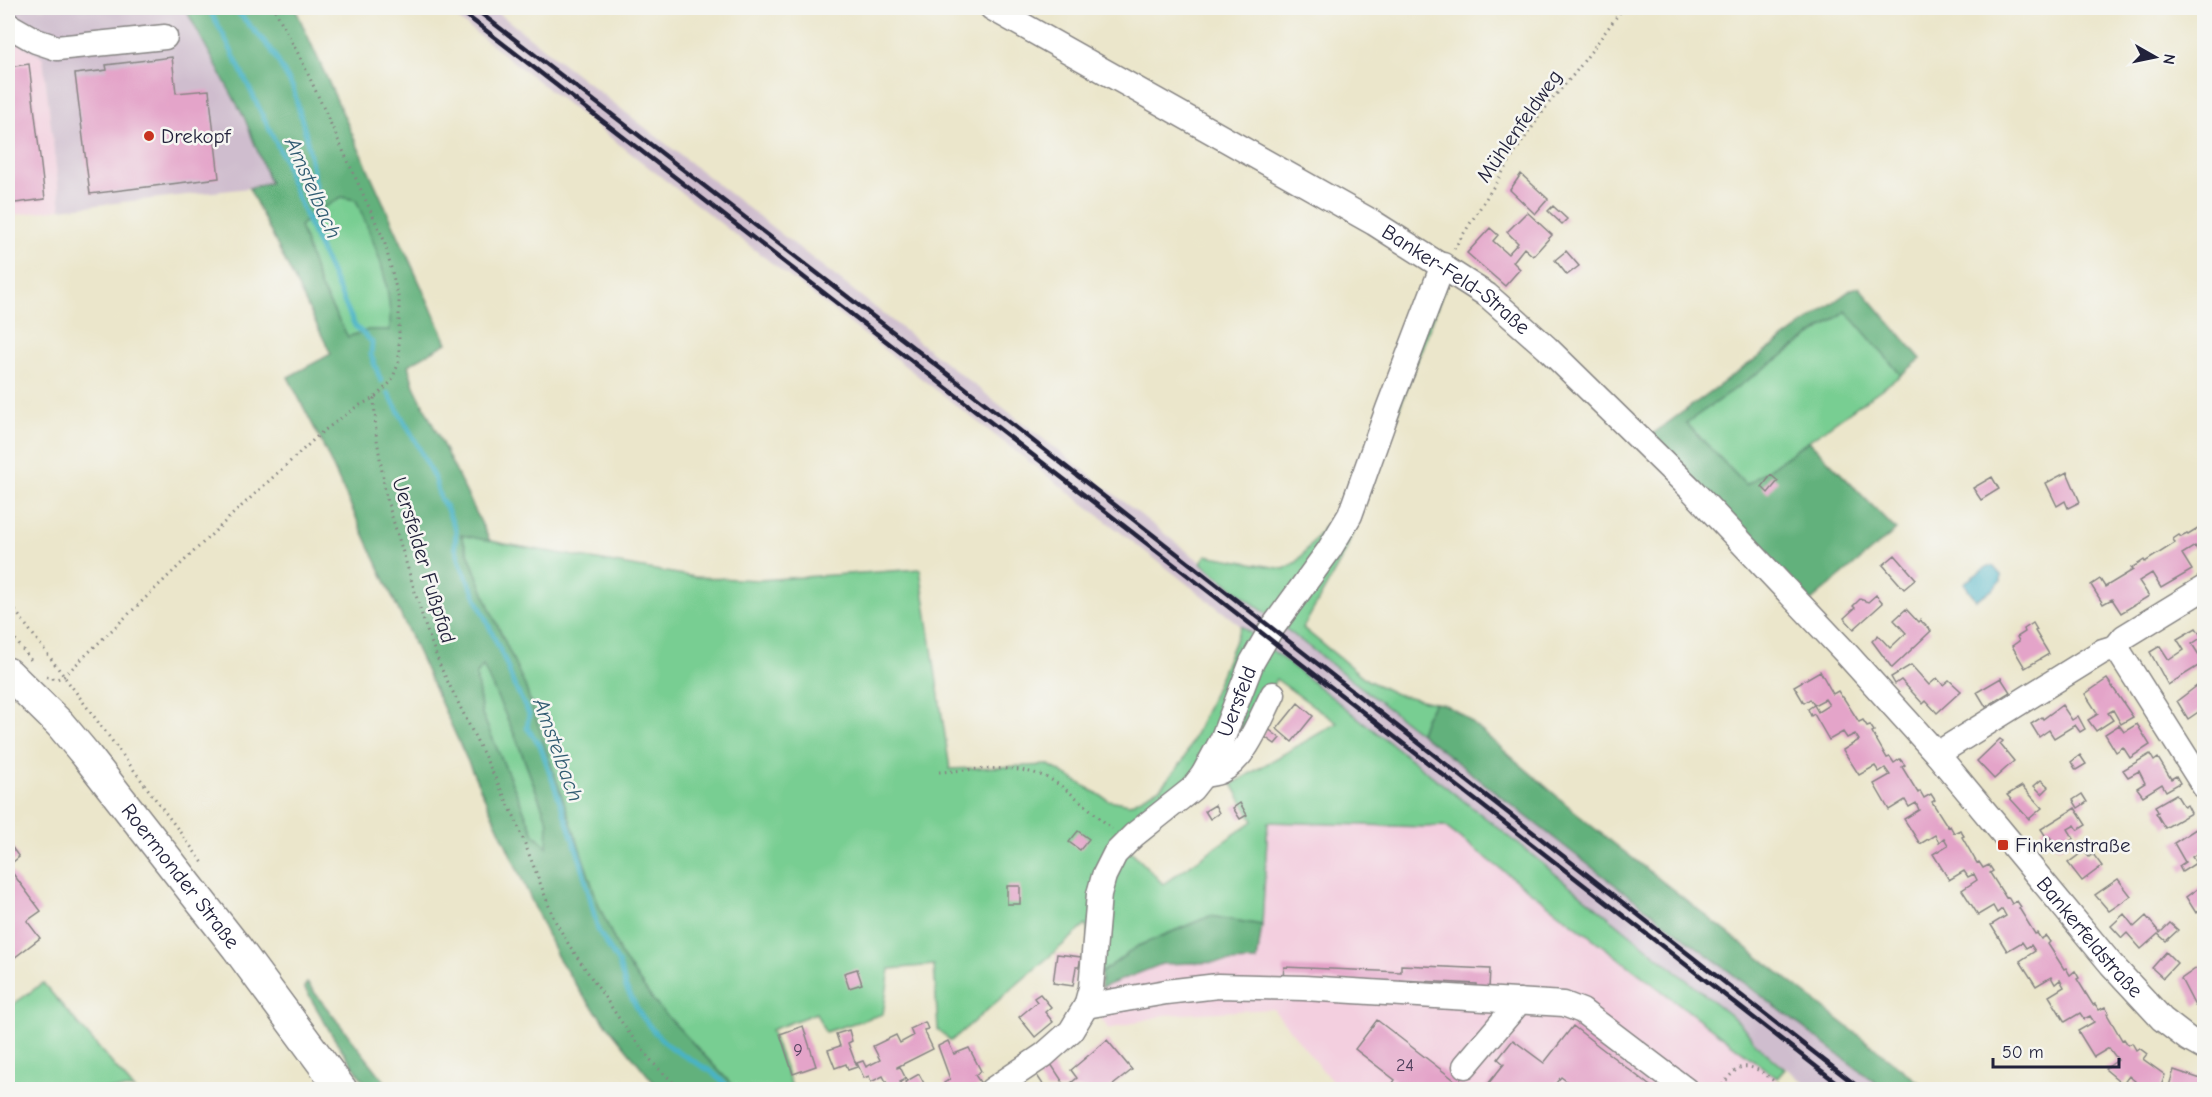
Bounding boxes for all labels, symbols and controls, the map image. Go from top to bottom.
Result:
north arrow [2125,27,2185,87]
text: N [2159,53,2179,66]
street label: Mühlenfeldweg [1471,65,1567,187]
place label: Drekopf [161,124,232,148]
marker: Drekopf [142,129,156,143]
water label: Amstelbach [279,132,347,243]
street label: Banker-Feld-Straße [1378,219,1535,339]
street label: Uersfelder Fußpfad [387,474,461,646]
street label: Uersfeld [1212,663,1261,740]
water label: Amstelbach [527,694,589,805]
street label: Roermonder Straße [117,799,245,953]
place label: Finkenstraße [2015,833,2130,857]
marker: Finkenstraße [1996,838,2010,852]
street label: Bankerfeldstraße [2032,872,2148,1002]
scale bar [1993,1031,2119,1069]
house number: 9 [793,1040,803,1061]
text: 50 m [2002,1042,2044,1063]
house number: 24 [1396,1055,1414,1076]

